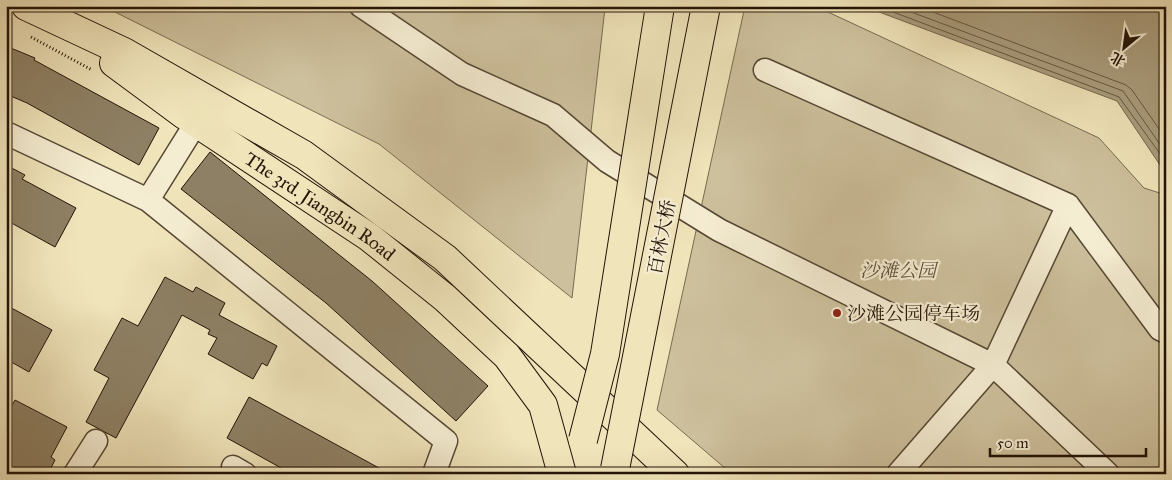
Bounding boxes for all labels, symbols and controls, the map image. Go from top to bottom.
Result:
north arrow [1100,22,1150,72]
text: 北 [1108,48,1128,70]
street label: The 3rd. Jiangbin Road [240,147,400,266]
street label: 百林大桥 [643,198,680,277]
park label: 沙滩公园 [860,259,939,282]
place label: 沙滩公园停车场 [847,302,980,325]
marker: 沙滩公园停车场 [831,307,843,319]
scale bar [990,425,1146,457]
text: 50 m [997,434,1029,452]

